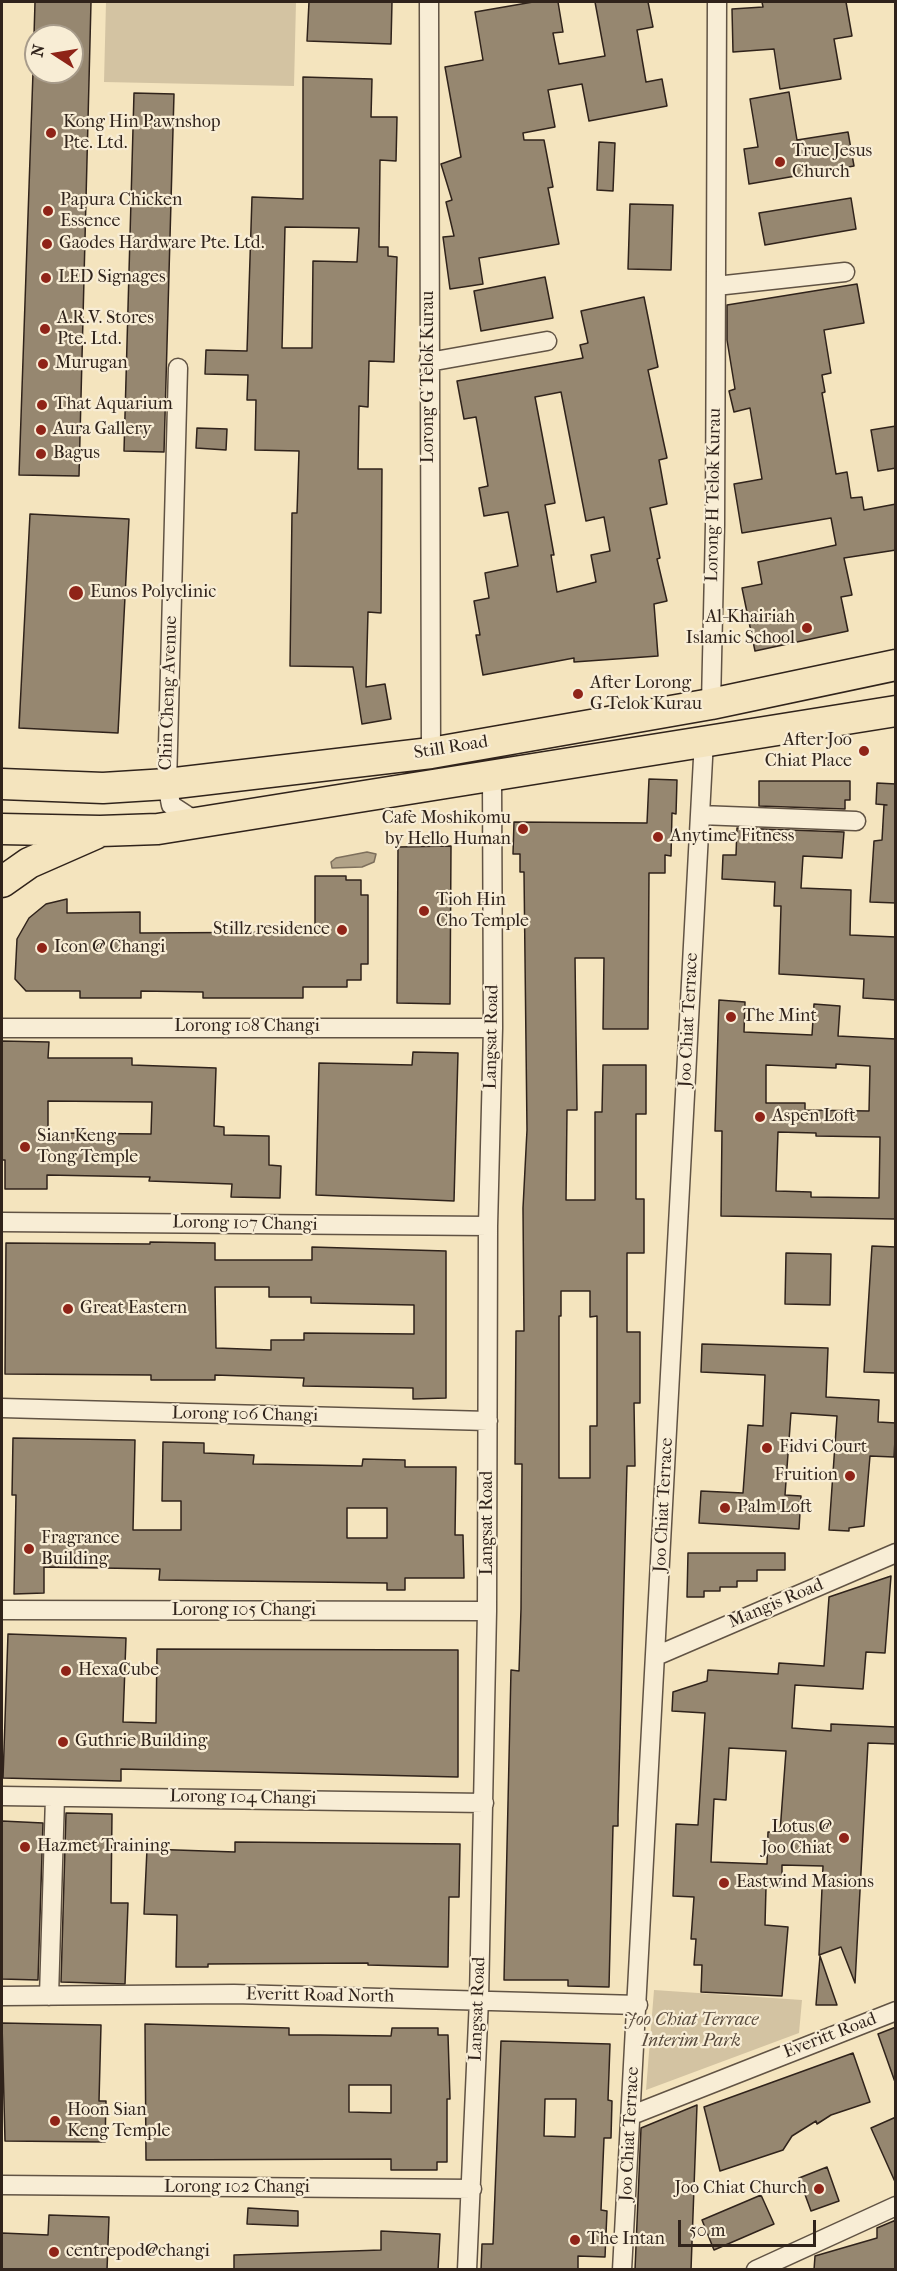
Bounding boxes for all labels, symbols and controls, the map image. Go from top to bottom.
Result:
north arrow [24,24,84,84]
text: N [27,43,48,58]
place label: Kong Hin Pawnshop Pte. Ltd. [63,112,221,154]
marker: Kong Hin Pawnshop Pte. Ltd. [44,126,58,140]
place label: True Jesus Church [792,141,872,184]
marker: True Jesus Church [773,155,787,169]
place label: Papura Chicken Essence [60,190,182,232]
marker: Papura Chicken Essence [41,204,55,218]
place label: Gaodes Hardware Pte. Ltd. [59,233,264,255]
marker: Gaodes Hardware Pte. Ltd. [40,237,54,251]
place label: LED Signages [58,267,166,289]
marker: LED Signages [39,271,53,285]
street label: Lorong G Telok Kurau [418,291,440,463]
place label: A.R.V. Stores Pte. Ltd. [57,308,154,350]
marker: A.R.V. Stores Pte. Ltd. [38,322,52,336]
place label: Murugan [55,353,128,375]
marker: Murugan [36,357,50,371]
place label: That Aquarium [54,394,173,416]
marker: That Aquarium [35,398,49,412]
street label: Lorong H Telok Kurau [702,408,726,582]
place label: Aura Gallery [53,419,152,441]
marker: Aura Gallery [34,423,48,437]
place label: Bagus [53,443,100,465]
marker: Bagus [34,447,48,461]
place label: Eunos Polyclinic [90,582,216,604]
marker: Eunos Polyclinic [67,584,85,602]
place label: Al-Khairiah Islamic School [686,607,795,650]
street label: Chin Cheng Avenue [156,615,182,771]
marker: Al-Khairiah Islamic School [800,621,814,635]
place label: After Lorong G Telok Kurau [590,673,702,716]
marker: After Lorong G Telok Kurau [571,687,585,701]
place label: After Joo Chiat Place [765,730,852,772]
street label: Still Road [412,731,490,765]
marker: After Joo Chiat Place [857,744,871,758]
place label: Cafe Moshikomu by Hello Human [382,808,511,850]
marker: Cafe Moshikomu by Hello Human [516,822,530,836]
place label: Anytime Fitness [670,826,794,848]
marker: Anytime Fitness [651,830,665,844]
place label: Tioh Hin Cho Temple [436,890,529,932]
marker: Tioh Hin Cho Temple [417,904,431,918]
place label: Stillz residence [213,919,330,941]
marker: Stillz residence [335,923,349,937]
place label: Icon @ Changi [54,937,165,959]
marker: Icon @ Changi [35,941,49,955]
street label: Joo Chiat Terrace [675,952,703,1088]
street label: Langsat Road [480,985,504,1089]
place label: The Mint [743,1006,817,1028]
marker: The Mint [724,1010,738,1024]
street label: Lorong 108 Changi [174,1016,320,1038]
place label: Aspen Loft [772,1106,856,1128]
marker: Aspen Loft [753,1110,767,1124]
place label: Sian Keng Tong Temple [37,1126,138,1168]
marker: Sian Keng Tong Temple [18,1140,32,1154]
street label: Lorong 107 Changi [172,1212,318,1236]
place label: Great Eastern [80,1298,187,1320]
marker: Great Eastern [61,1302,75,1316]
street label: Lorong 106 Changi [172,1403,318,1427]
street label: Joo Chiat Terrace [650,1437,678,1573]
place label: Fidvi Court [779,1437,867,1459]
marker: Fidvi Court [760,1441,774,1455]
place label: Fruition [774,1465,838,1487]
marker: Fruition [843,1469,857,1483]
street label: Langsat Road [477,1471,499,1575]
place label: Palm Loft [737,1497,812,1519]
marker: Palm Loft [718,1501,732,1515]
place label: Fragrance Building [41,1528,120,1570]
marker: Fragrance Building [22,1542,36,1556]
street label: Mangis Road [725,1574,827,1634]
street label: Lorong 105 Changi [172,1600,316,1622]
place label: HexaCube [78,1660,159,1682]
marker: HexaCube [59,1664,73,1678]
place label: Guthrie Building [75,1731,207,1753]
marker: Guthrie Building [56,1735,70,1749]
street label: Lorong 104 Changi [169,1786,317,1810]
place label: Lotus @ Joo Chiat [761,1817,832,1860]
marker: Lotus @ Joo Chiat [837,1831,851,1845]
place label: Hazmet Training [37,1836,170,1858]
marker: Hazmet Training [18,1840,32,1854]
place label: Eastwind Masions [736,1872,874,1894]
marker: Eastwind Masions [717,1876,731,1890]
street label: Langsat Road [465,1956,491,2062]
street label: Everitt Road North [246,1984,394,2008]
street label: Everitt Road [780,2008,880,2064]
park label: Joo Chiat Terrace Interim Park [624,2010,758,2052]
street label: Joo Chiat Terrace [616,2066,644,2202]
place label: Hoon Sian Keng Temple [67,2100,170,2142]
marker: Hoon Sian Keng Temple [48,2114,62,2128]
street label: Lorong 102 Changi [164,2177,310,2199]
place label: Joo Chiat Church [675,2178,807,2200]
marker: Joo Chiat Church [812,2182,826,2196]
scale bar [681,2208,819,2246]
text: 50 m [689,2220,725,2241]
place label: The Intan [587,2229,665,2251]
marker: The Intan [568,2233,582,2247]
place label: centrepod@changi [66,2241,210,2263]
marker: centrepod@changi [47,2245,61,2259]

